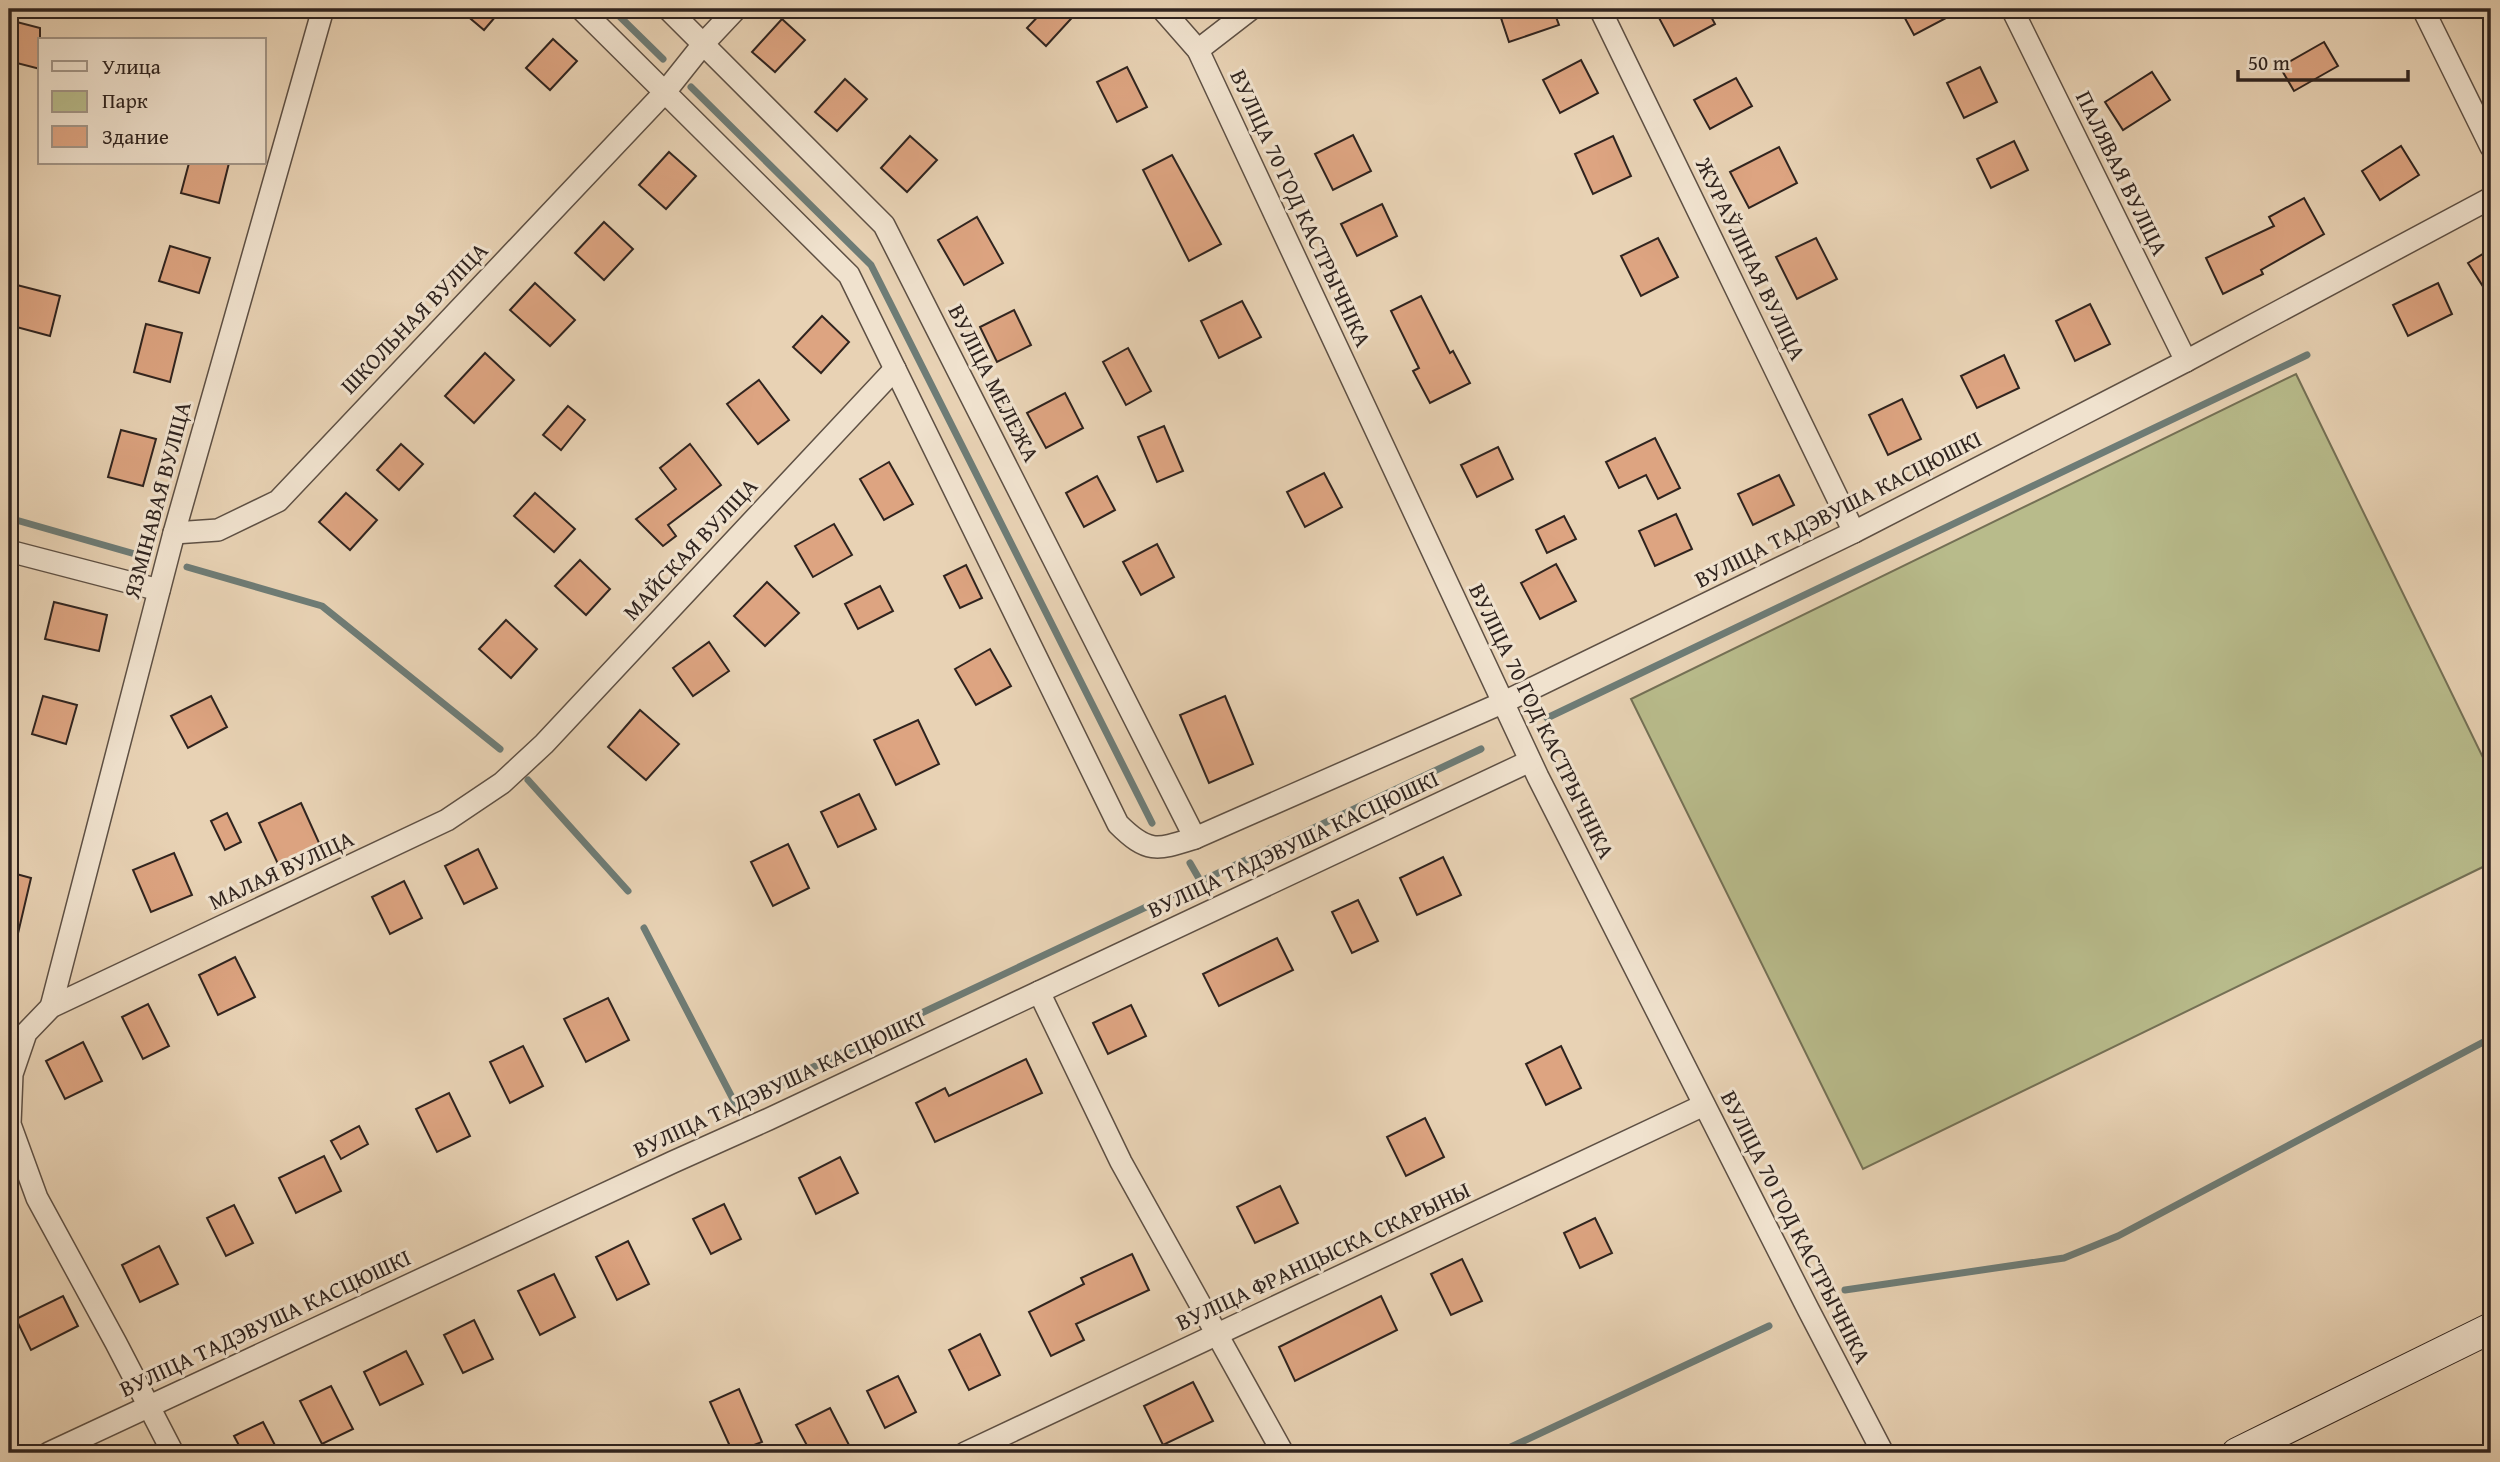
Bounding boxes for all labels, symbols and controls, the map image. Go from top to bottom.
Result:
legend [38,38,266,164]
scale bar [2238,38,2407,82]
text: 50 m [2248,47,2290,78]
text: Улица [102,51,161,82]
street label: ВУЛІЦА 70 ГОД КАСТРЫЧНІКА [1223,64,1380,352]
text: Парк [102,85,148,116]
street label: ПАЛЯВАЯ ВУЛІЦА [2068,85,2177,261]
text: Здание [102,121,169,152]
street label: ЖУРАЎЛІНАЯ ВУЛІЦА [1688,151,1815,366]
street label: ШКОЛЬНАЯ ВУЛІЦА [332,234,495,401]
street label: ВУЛІЦА МЕЛЕЖА [940,298,1048,467]
street label: ЯЗМІНАВАЯ ВУЛІЦА [114,398,199,603]
street label: ВУЛІЦА ТАДЭВУША КАСЦЮШКІ [1689,422,1987,595]
street label: МАЙСКАЯ ВУЛІЦА [615,470,765,627]
street label: ВУЛІЦА 70 ГОД КАСТРЫЧНІКА [1461,577,1624,864]
street label: ВУЛІЦА ТАДЭВУША КАСЦЮШКІ [1142,761,1444,926]
street label: МАЛАЯ ВУЛІЦА [203,821,359,918]
street label: ВУЛІЦА ТАДЭВУША КАСЦЮШКІ [628,1001,930,1166]
street label: ВУЛІЦА 70 ГОД КАСТРЫЧНІКА [1713,1084,1880,1369]
street label: ВУЛІЦА ФРАНЦЫСКА СКАРЫНЫ [1170,1173,1475,1338]
street label: ВУЛІЦА ТАДЭВУША КАСЦЮШКІ [114,1240,416,1405]

